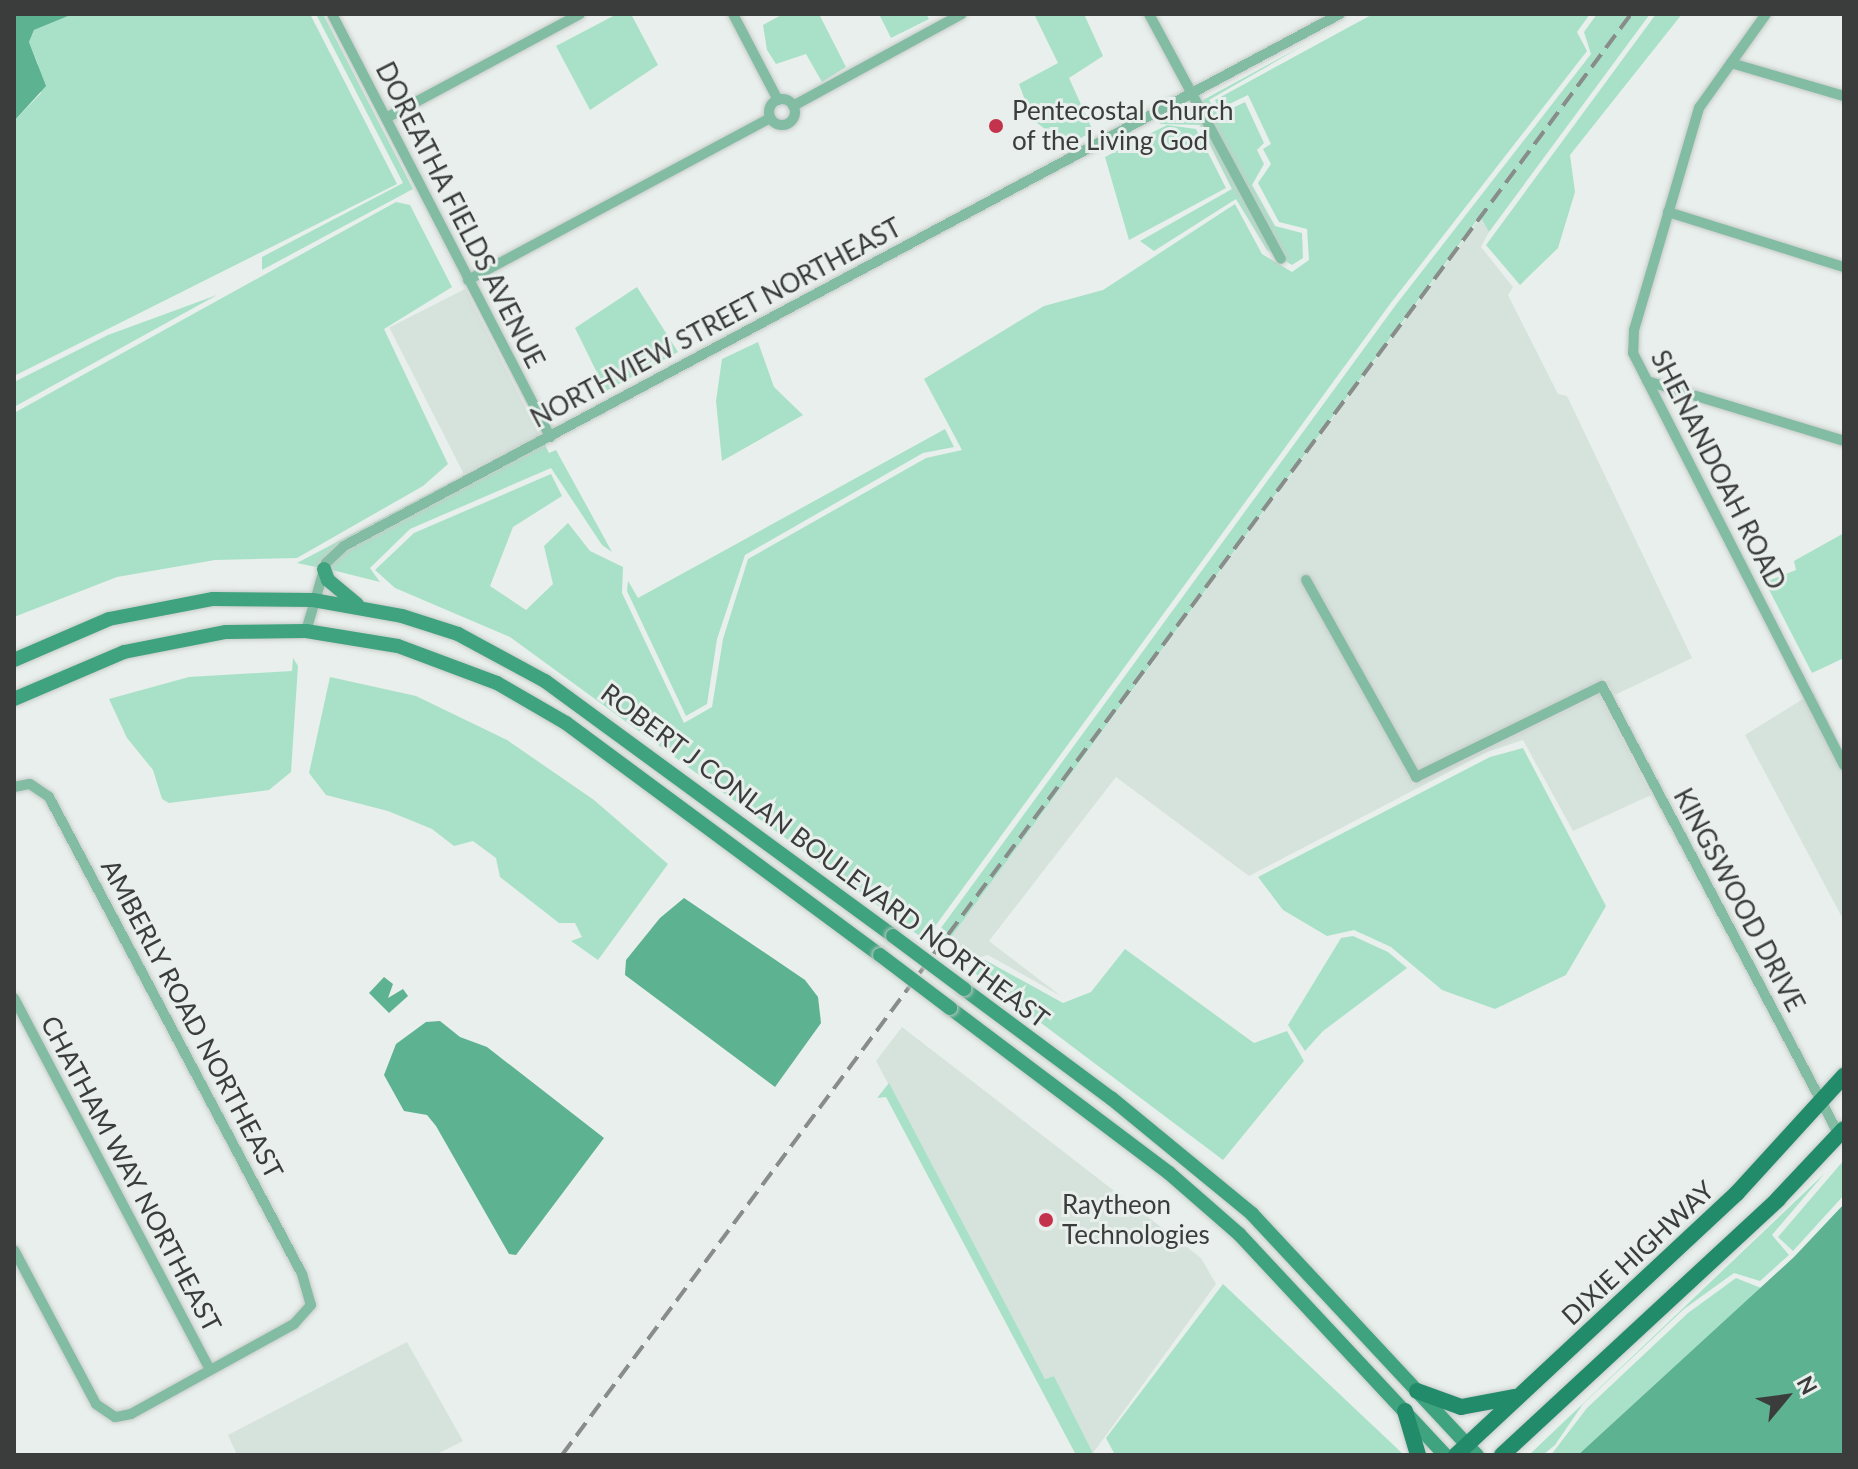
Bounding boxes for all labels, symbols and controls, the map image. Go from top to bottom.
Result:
street label: DOREATHA FIELDS AVENUE [369,56,551,374]
place label: Pentecostal Church of the Living God [1012,95,1233,156]
marker: Pentecostal Church of the Living God [987,117,1005,135]
street label: NORTHVIEW STREET NORTHEAST [525,211,907,435]
street label: SHENANDOAH ROAD [1644,345,1792,595]
street label: ROBERT J CONLAN BOULEVARD NORTHEAST [594,677,1056,1035]
street label: KINGSWOOD DRIVE [1667,783,1811,1017]
street label: AMBERLY ROAD NORTHEAST [94,854,290,1184]
street label: CHATHAM WAY NORTHEAST [34,1010,228,1338]
street label: DIXIE HIGHWAY [1555,1175,1721,1331]
place label: Raytheon Technologies [1062,1189,1210,1250]
marker: Raytheon Technologies [1037,1211,1055,1229]
north arrow [1746,1357,1826,1437]
text: N [1792,1371,1823,1399]

